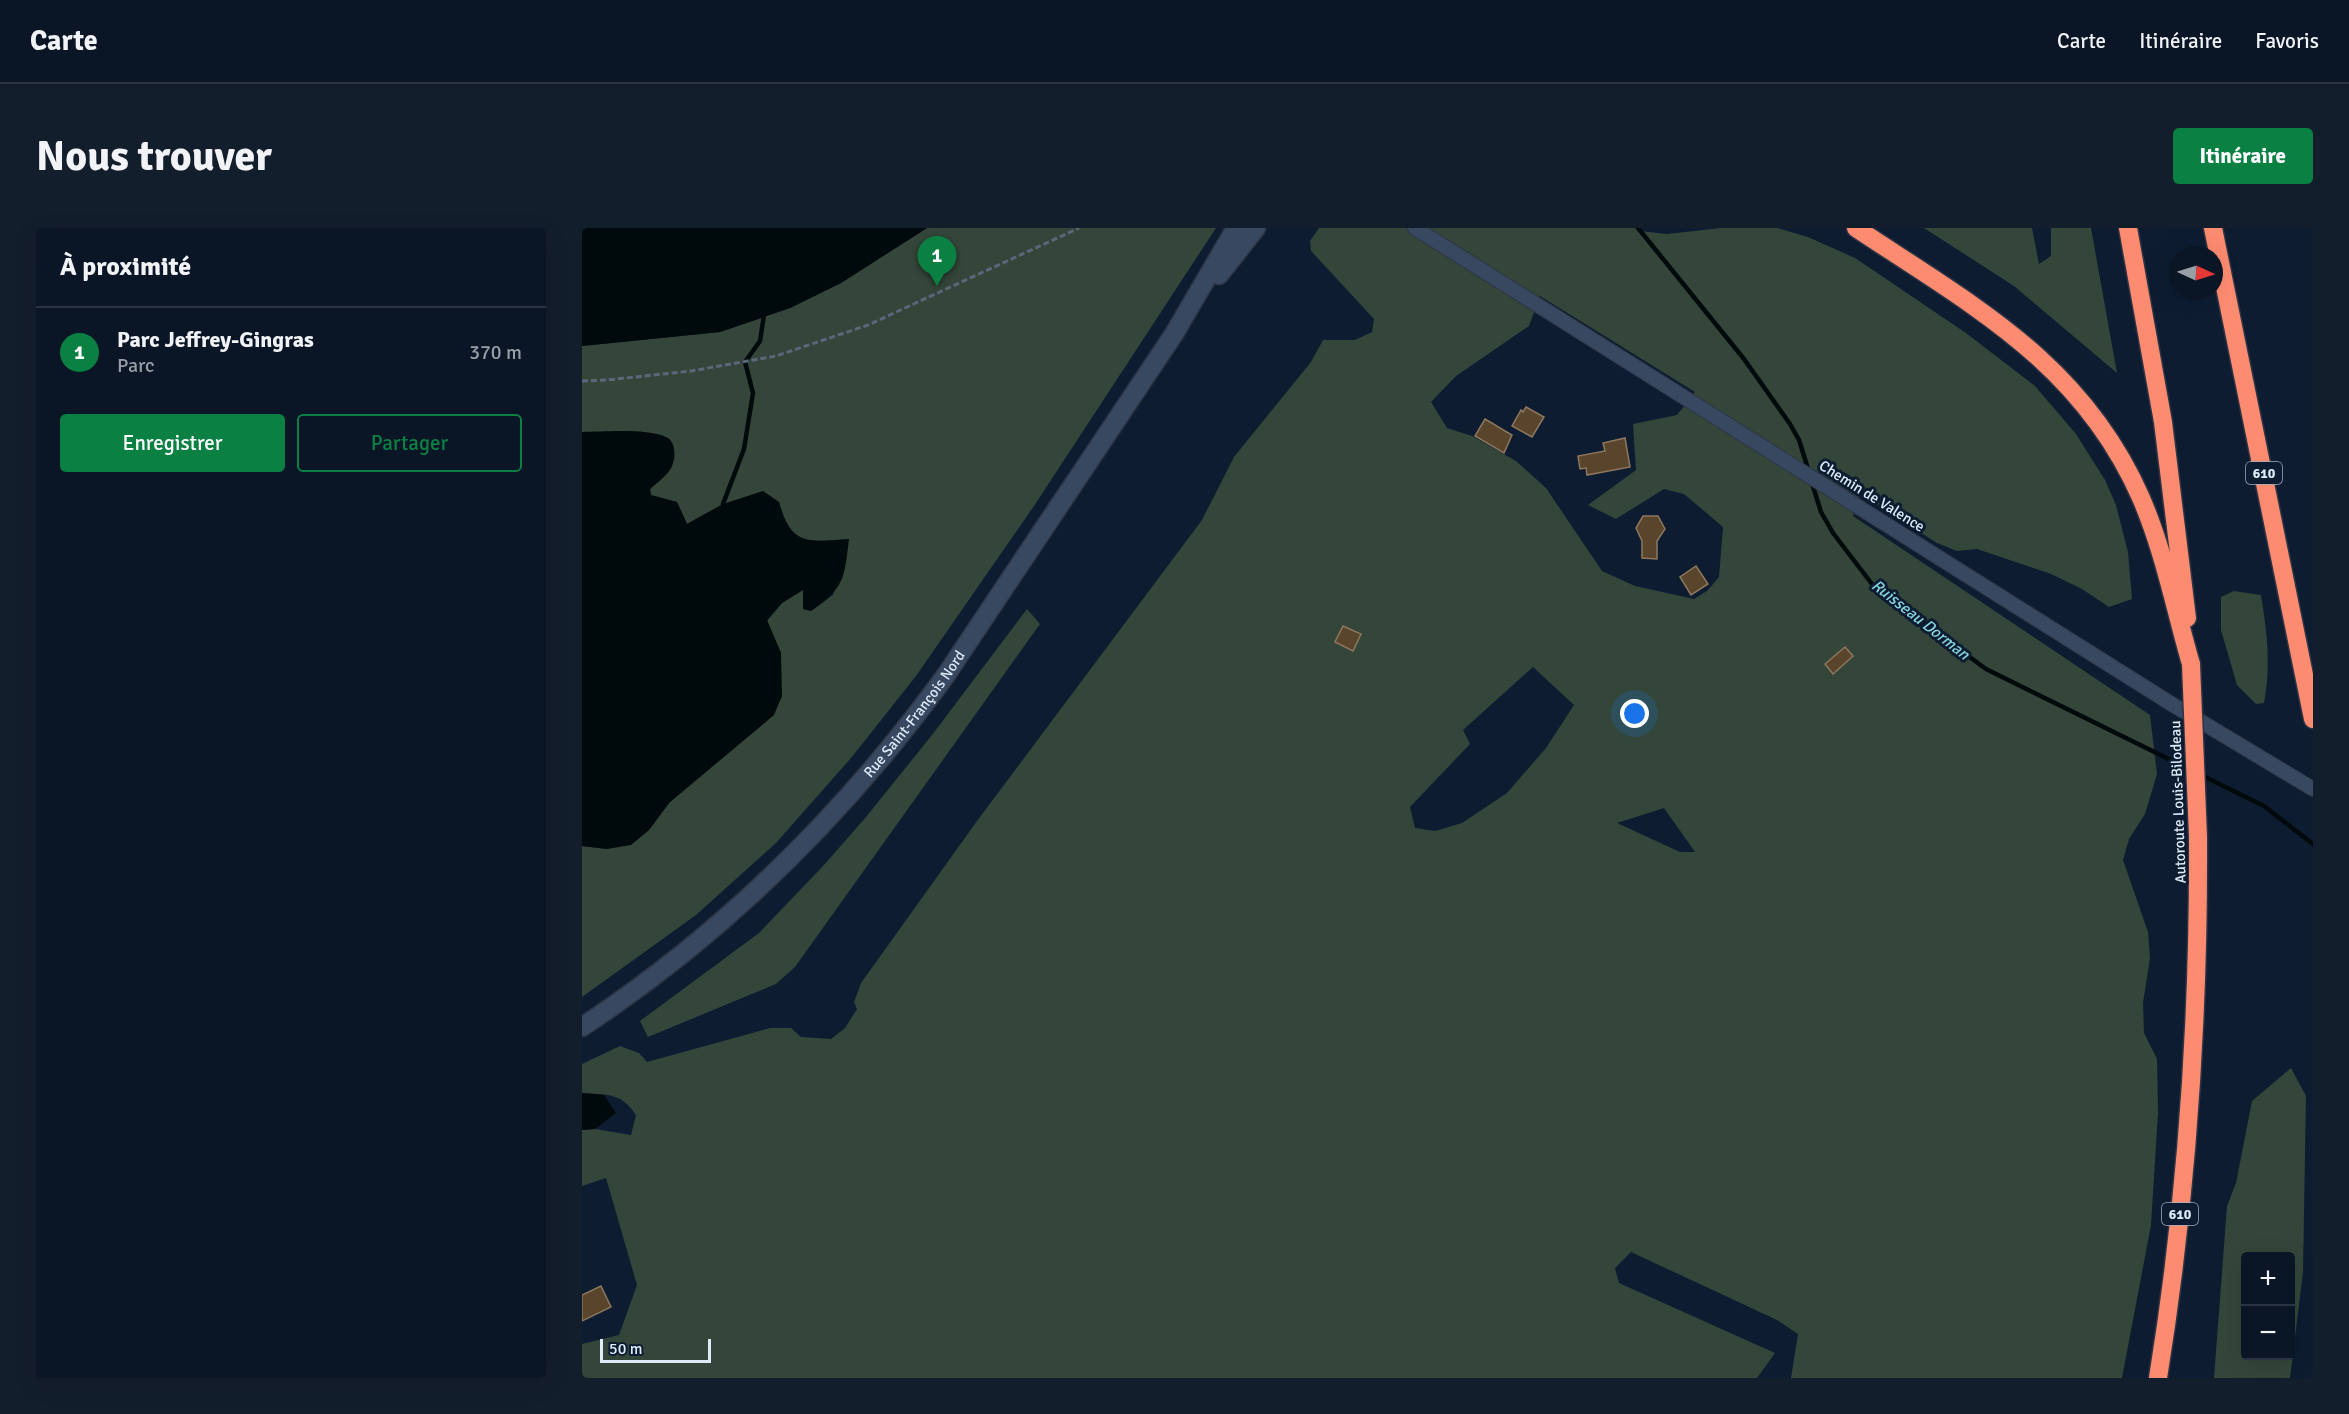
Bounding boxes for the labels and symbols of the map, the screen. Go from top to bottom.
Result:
pin: 1 [918,236,956,286]
north arrow [2169,246,2223,300]
street label: Chemin de Valence [1816,456,1928,536]
road number: 610 [2246,462,2282,484]
water label: Ruisseau Dorman [1867,575,1974,665]
street label: Rue Saint-François Nord [860,647,969,781]
your location [1620,699,1649,728]
street label: Autoroute Louis-Bilodeau [2166,720,2190,884]
road number: 610 [2162,1203,2198,1225]
scale bar [600,1336,711,1364]

